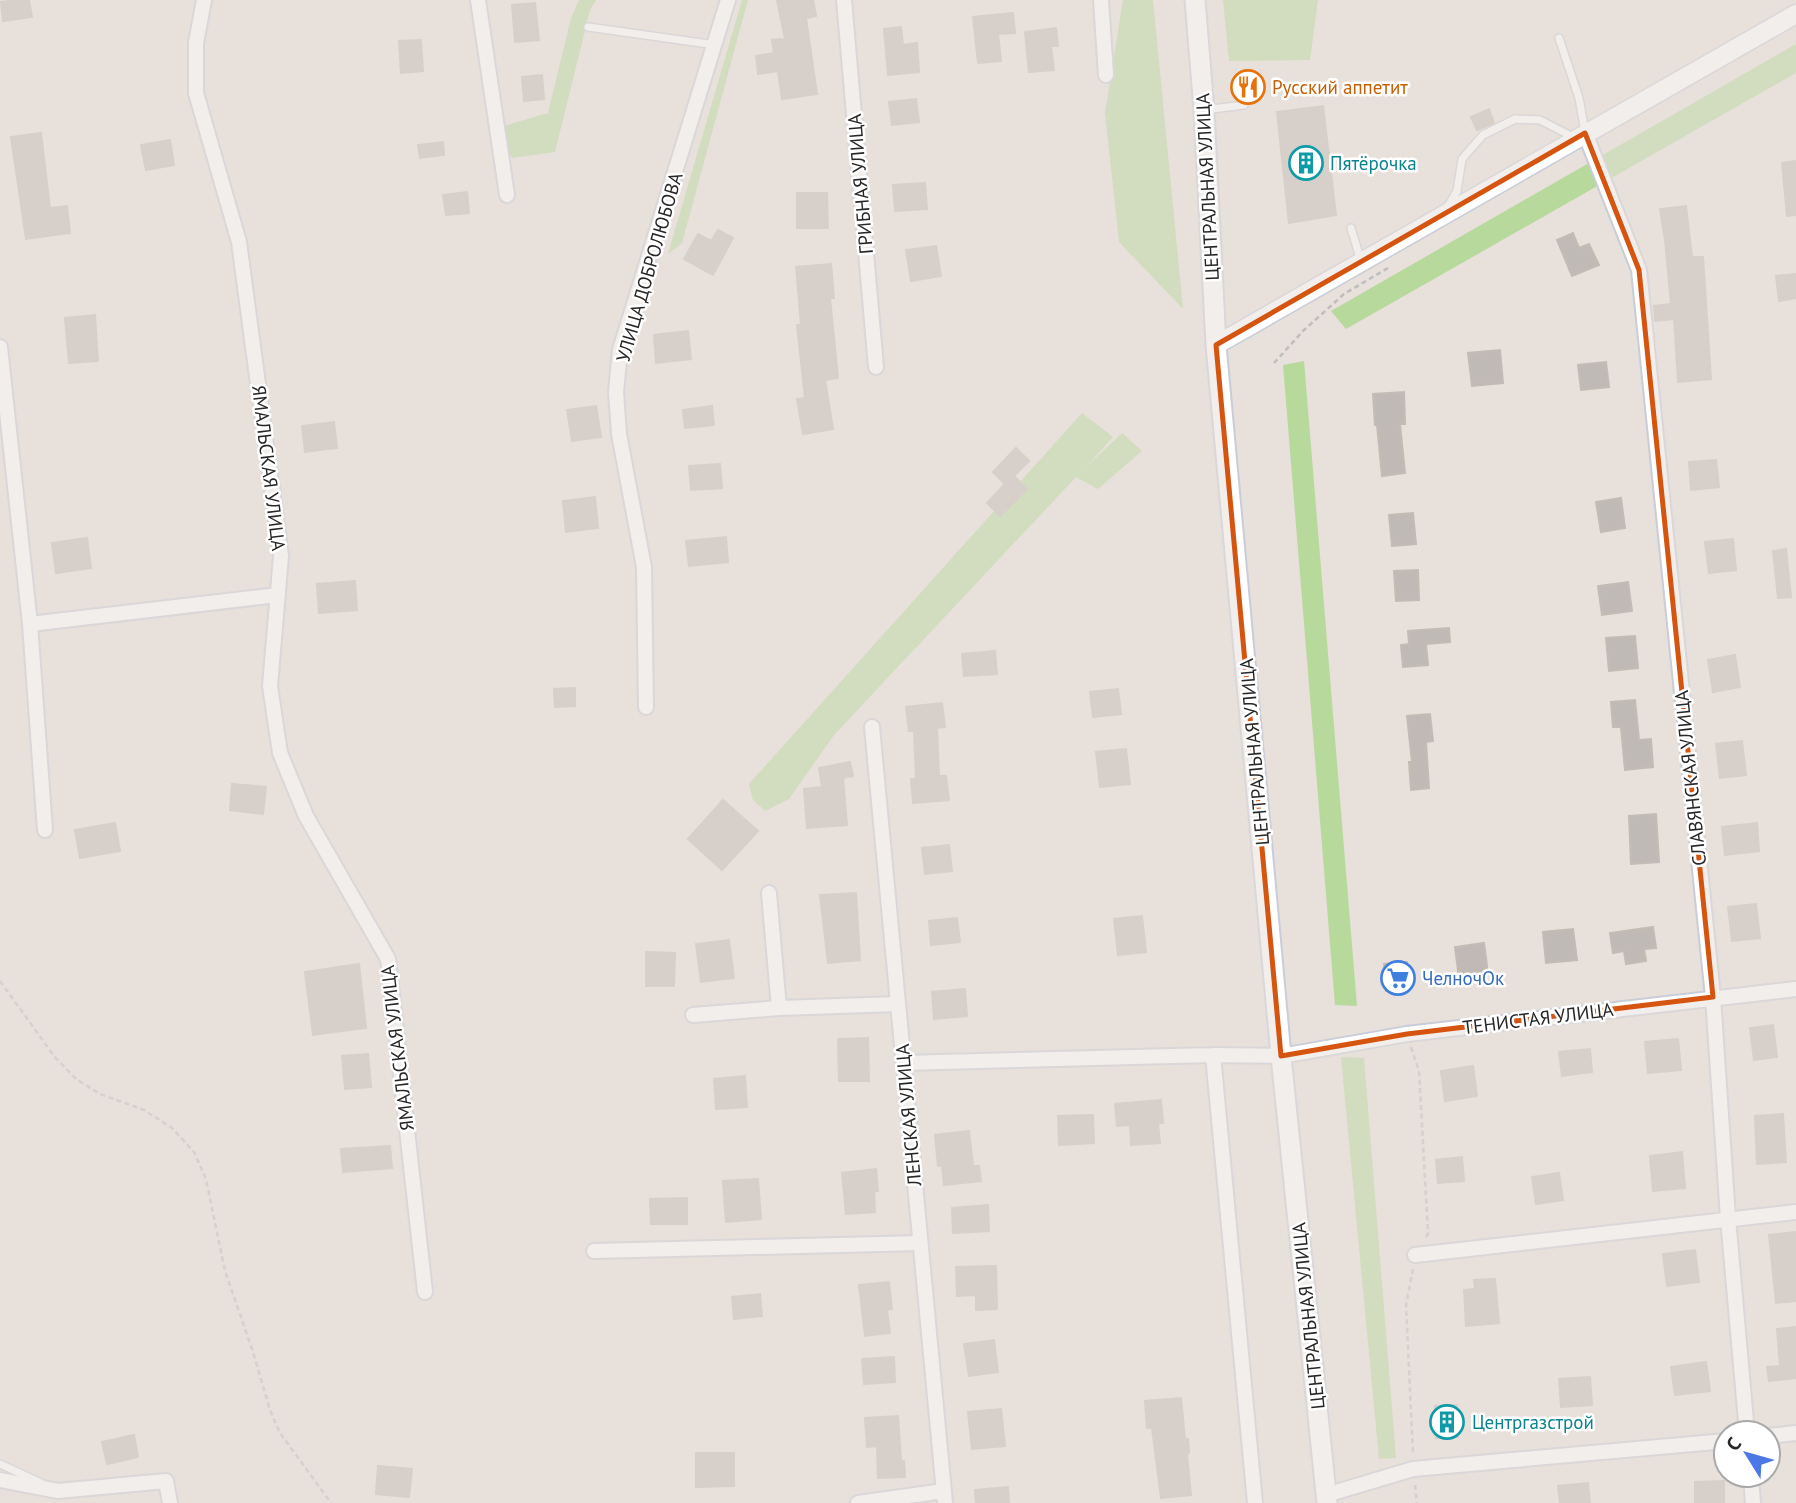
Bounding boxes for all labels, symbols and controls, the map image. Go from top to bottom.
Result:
restaurant icon: Русский аппетит [1229,68,1267,106]
place label: Русский аппетит [1272,75,1408,99]
street label: ЦЕНТРАЛЬНАЯ УЛИЦА [1190,93,1224,281]
street label: ГРИБНАЯ УЛИЦА [842,113,878,255]
building icon: Пятёрочка [1287,144,1325,182]
place label: Пятёрочка [1330,151,1417,175]
street label: УЛИЦА ДОБРОЛЮБОВА [610,169,688,365]
street label: ЯМАЛЬСКАЯ УЛИЦА [247,384,291,552]
street label: ЦЕНТРАЛЬНАЯ УЛИЦА [1234,658,1274,846]
street label: СЛАВЯНСКАЯ УЛИЦА [1669,689,1711,867]
supermarket icon: ЧелночОк [1379,959,1417,997]
street label: ЯМАЛЬСКАЯ УЛИЦА [375,964,419,1132]
place label: ЧелночОк [1422,966,1504,990]
street label: ТЕНИСТАЯ УЛИЦА [1461,997,1615,1039]
street label: ЛЕНСКАЯ УЛИЦА [890,1043,926,1188]
street label: ЦЕНТРАЛЬНАЯ УЛИЦА [1286,1222,1330,1410]
building icon: Центргазстрой [1428,1403,1466,1441]
place label: Центргазстрой [1472,1410,1594,1434]
north arrow [1712,1419,1782,1489]
text: С [1721,1432,1746,1455]

